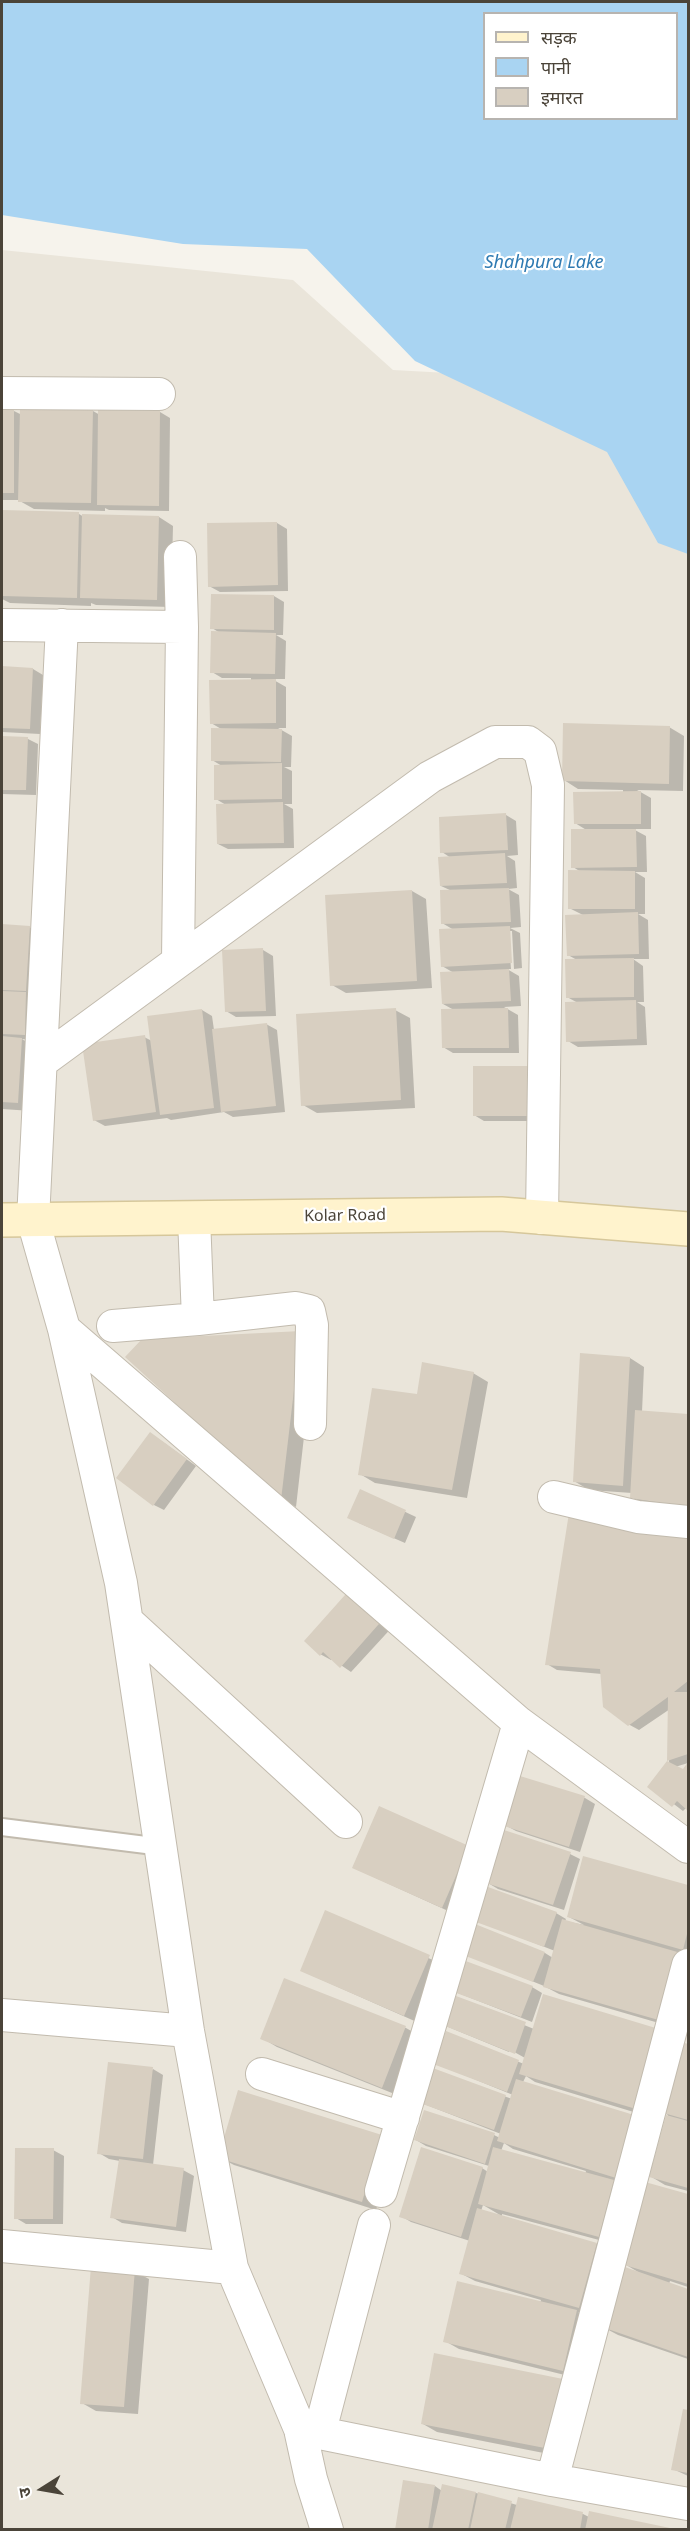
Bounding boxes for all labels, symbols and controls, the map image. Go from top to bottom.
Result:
legend [483,12,678,120]
text: सड़क [541,25,577,49]
text: पानी [541,55,571,79]
text: इमारत [541,85,583,109]
water label: Shahpura Lake [484,252,604,274]
street label: Kolar Road [304,1206,386,1226]
north arrow [12,2459,72,2519]
text: उ [13,2486,36,2499]

